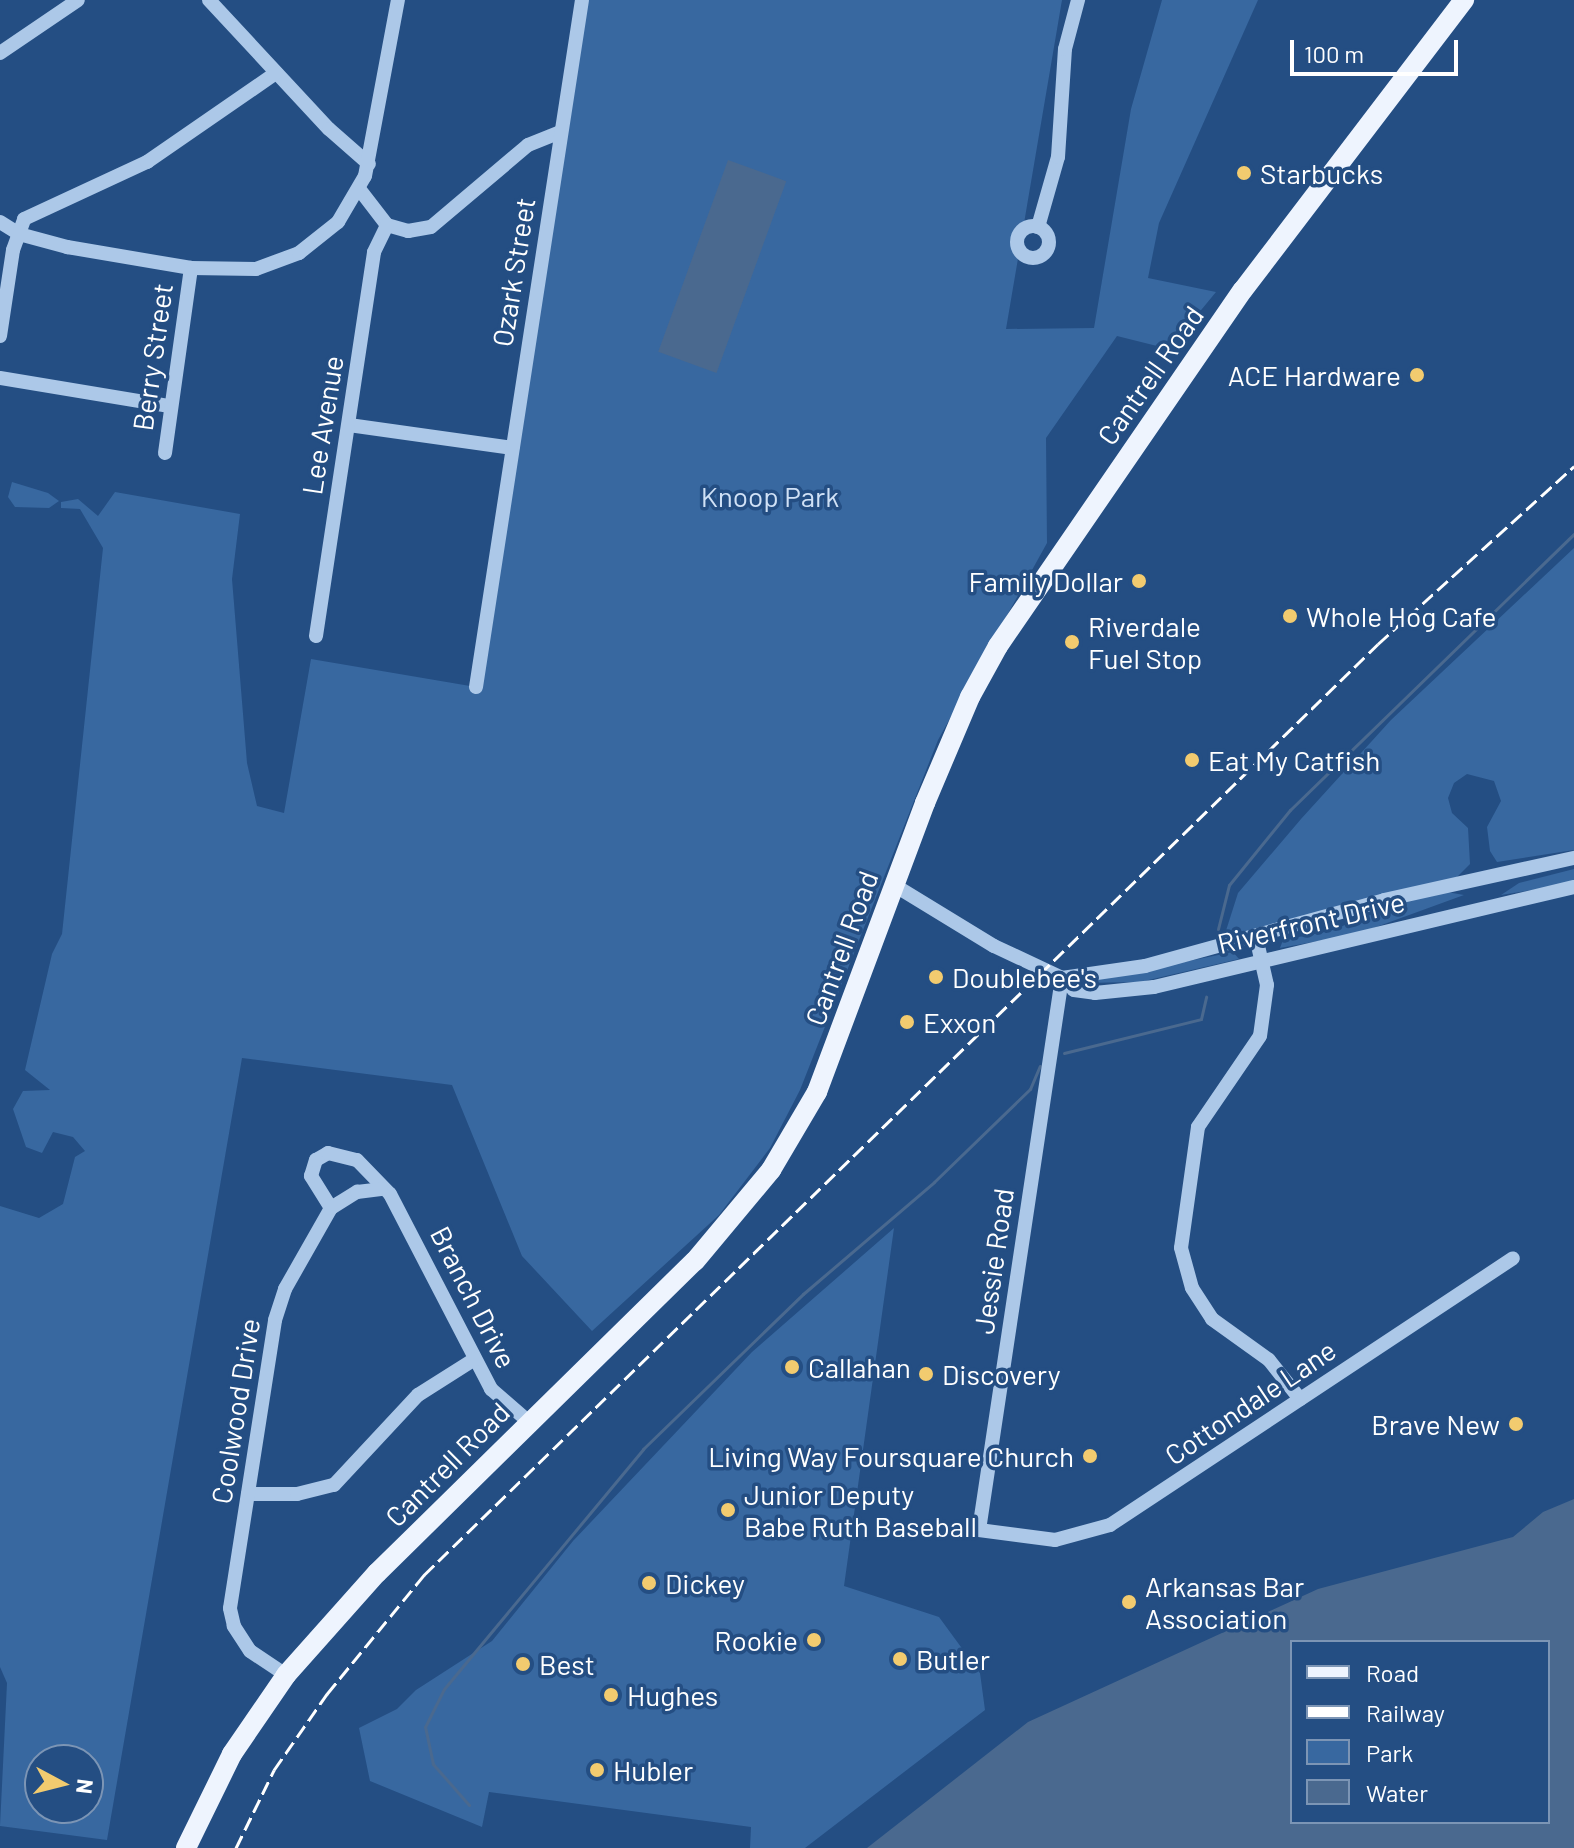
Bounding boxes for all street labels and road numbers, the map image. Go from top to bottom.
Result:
street label: Ozark Street [485,195,541,349]
street label: Berry Street [125,281,179,433]
street label: Cantrell Road [1090,299,1210,451]
street label: Lee Avenue [294,353,350,497]
street label: Cantrell Road [798,866,884,1030]
street label: Riverfront Drive [1214,884,1408,960]
street label: Jessie Road [966,1186,1020,1336]
street label: Branch Drive [424,1221,524,1373]
street label: Coolwood Drive [204,1316,266,1506]
street label: Cottondale Lane [1158,1332,1342,1472]
street label: Cantrell Road [378,1395,516,1533]

